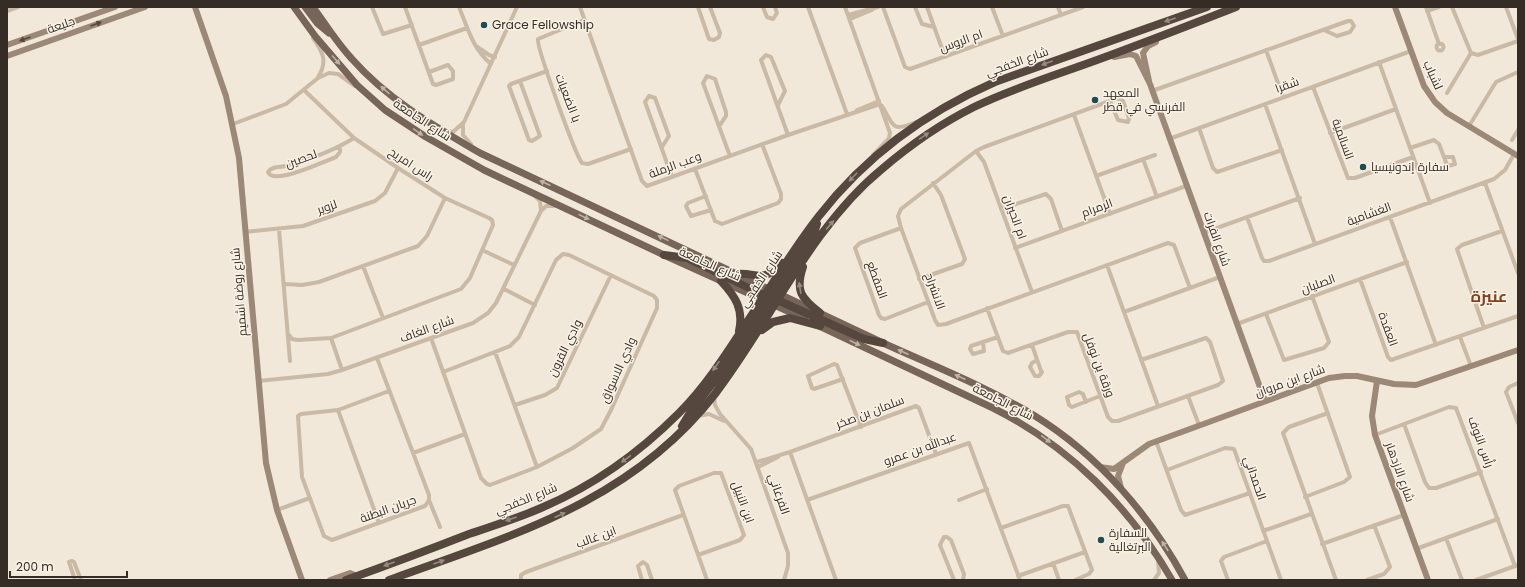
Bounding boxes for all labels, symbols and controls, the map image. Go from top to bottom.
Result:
street label: جليعة [45,12,77,37]
place label: Grace Fellowship [492,16,594,33]
one-way arrow [1164,17,1176,23]
marker: Grace Fellowship [479,20,489,30]
one-way arrow [91,21,103,27]
street label: ام الروس [937,25,985,56]
one-way arrow [19,36,31,42]
street label: شارع الخفجي [983,42,1051,83]
one-way arrow [331,55,340,65]
street label: لشباب [1420,58,1447,92]
one-way arrow [1041,61,1053,67]
street label: با الضعيات [551,71,586,125]
street label: شقرا [1272,72,1301,97]
place label: المعهد الفرنسي في قطر [1102,84,1186,117]
one-way arrow [380,86,390,95]
street label: شارع الجامعة [390,94,455,145]
marker: المعهد الفرنسي في قطر [1090,95,1100,105]
street label: السالمية [1328,116,1359,162]
one-way arrow [412,129,424,136]
one-way arrow [919,132,930,140]
street label: راس امريح [386,143,437,184]
street label: لحصين [283,145,319,172]
street label: وعب الرملة [646,147,704,182]
place label: سفارة إندونيسيا [1371,158,1449,175]
marker: سفارة إندونيسيا [1358,162,1368,172]
one-way arrow [849,173,858,182]
one-way arrow [540,180,551,186]
street label: ام الحيران [1000,192,1031,241]
street label: الرمرام [1079,194,1115,221]
street label: لزوير [314,195,339,218]
street label: الغشامية [1344,198,1393,229]
street label: شارع الفرات [1200,209,1235,269]
one-way arrow [578,214,590,220]
one-way arrow [825,219,834,230]
one-way arrow [657,235,669,241]
street label: شارع الجامعة [677,242,744,285]
street label: شارع روضة اشميم [226,247,251,337]
street label: شارع الخفجي [735,247,788,312]
street label: المقطع [863,259,892,301]
street label: الصليان [1298,269,1337,298]
street label: الانشراح [921,270,950,312]
one-way arrow [797,282,803,294]
district label: عنيزة [1471,285,1507,308]
street label: العقدة [1374,309,1402,348]
street label: شارع الغاف [397,311,456,346]
street label: وادي القرون [543,316,588,380]
street label: ورقة بن نوفل [1079,330,1120,399]
street label: وادي الاسواق [595,334,642,406]
one-way arrow [849,340,860,346]
one-way arrow [897,349,908,355]
street label: شارع ابن مروان [1252,360,1327,401]
one-way arrow [712,361,720,372]
one-way arrow [954,374,966,380]
street label: شارع الجامعة [970,379,1037,424]
street label: سلمان بن صخر [832,391,907,433]
street label: رأس النوف [1464,414,1499,470]
street label: عبدالله بن عمرو [881,427,959,470]
one-way arrow [1040,435,1051,443]
street label: شارع الازدهار [1381,439,1419,504]
street label: الحمداني [1238,454,1271,503]
one-way arrow [621,455,632,463]
street label: الفرغاني [763,471,794,517]
street label: شارع الخفجي [492,478,560,521]
street label: ابن النبيل [728,478,759,525]
street label: جريان البطنة [357,491,418,527]
one-way arrow [554,512,565,518]
one-way arrow [505,517,517,523]
street label: ابن غالب [573,521,618,552]
place label: السفارة البرتغالية [1109,524,1151,555]
marker: السفارة البرتغالية [1096,535,1106,545]
one-way arrow [1161,541,1169,552]
scale bar [10,553,127,579]
text: 200 m [16,558,54,575]
one-way arrow [433,558,445,564]
one-way arrow [383,562,395,568]

